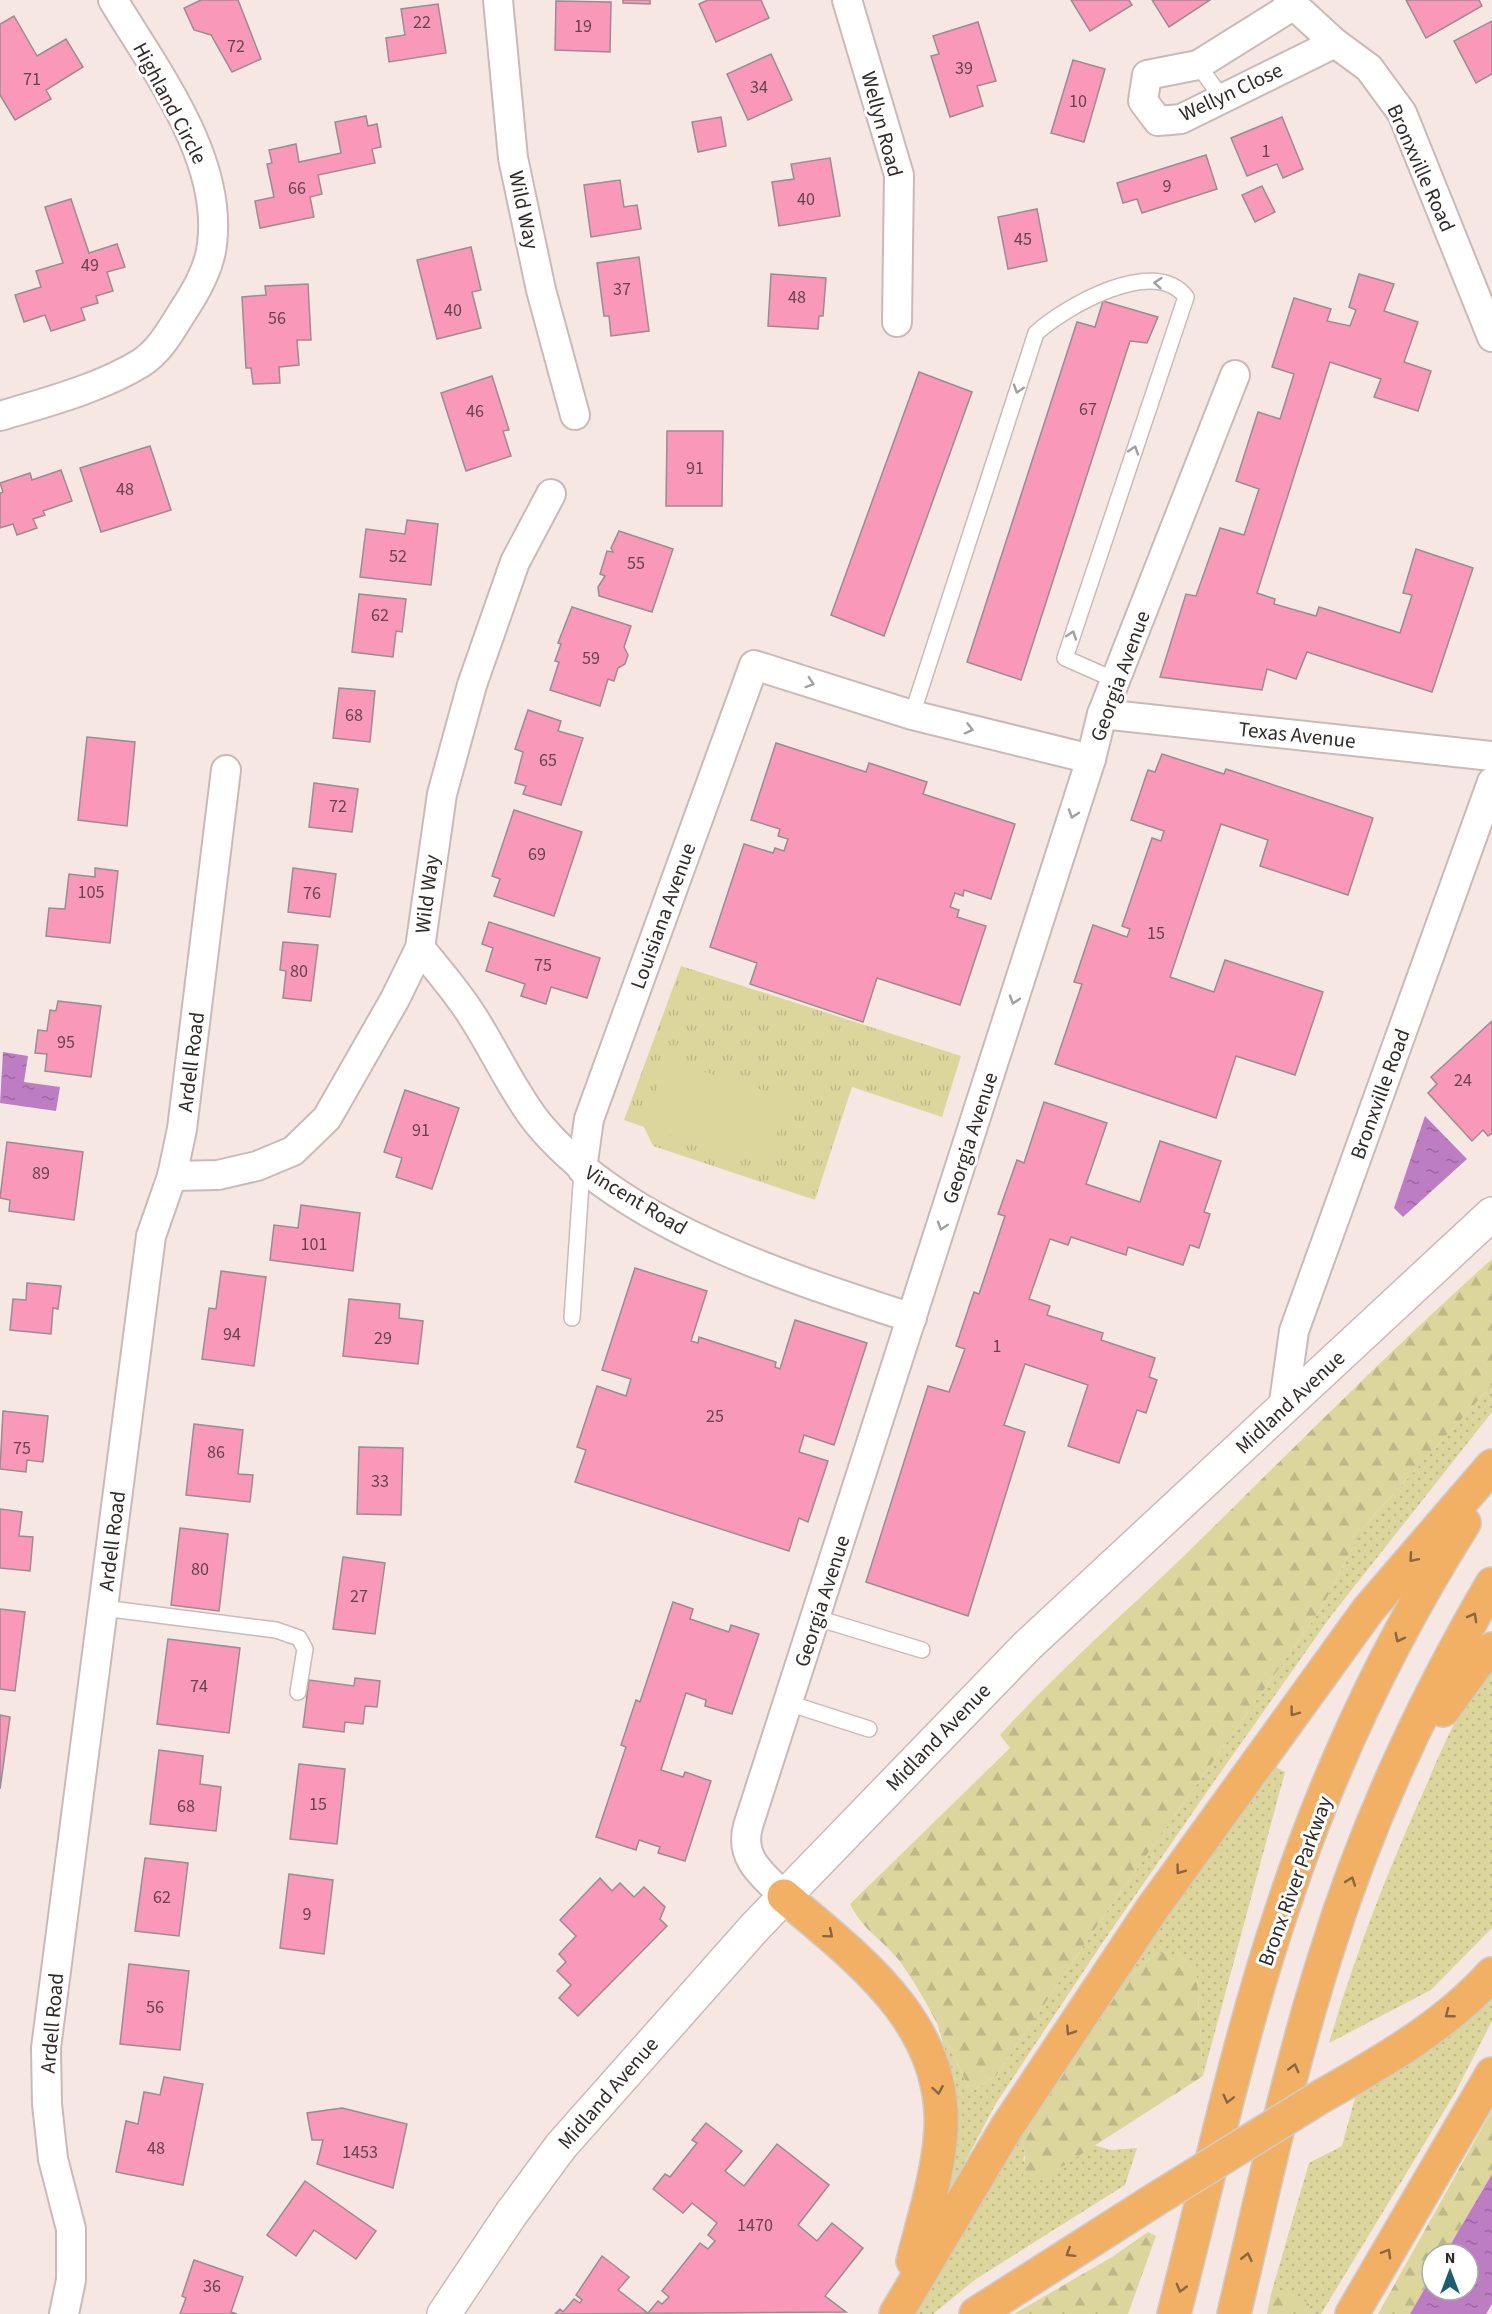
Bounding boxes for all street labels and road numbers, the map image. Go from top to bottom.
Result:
street label: Highland Circle [125,37,215,169]
street label: Wellyn Close [1174,55,1288,129]
street label: Wellyn Road [854,68,910,180]
street label: Bronxville Road [1379,99,1463,237]
street label: Wild Way [501,168,547,252]
street label: Georgia Avenue [1082,606,1158,746]
street label: Texas Avenue [1237,714,1357,756]
street label: Louisiana Avenue [623,839,703,993]
street label: Wild Way [407,853,447,935]
street label: Ardell Road [170,1010,212,1114]
street label: Bronxville Road [1342,1024,1418,1164]
street label: Georgia Avenue [935,1068,1005,1208]
street label: Vincent Road [579,1158,693,1242]
street label: Midland Avenue [1229,1343,1351,1461]
street label: Ardell Road [91,1489,133,1593]
street label: Georgia Avenue [787,1531,857,1671]
street label: Midland Avenue [879,1676,997,1798]
street label: Bronx River Parkway [1250,1792,1340,1970]
street label: Ardell Road [33,1972,71,2074]
street label: Midland Avenue [551,2030,665,2156]

